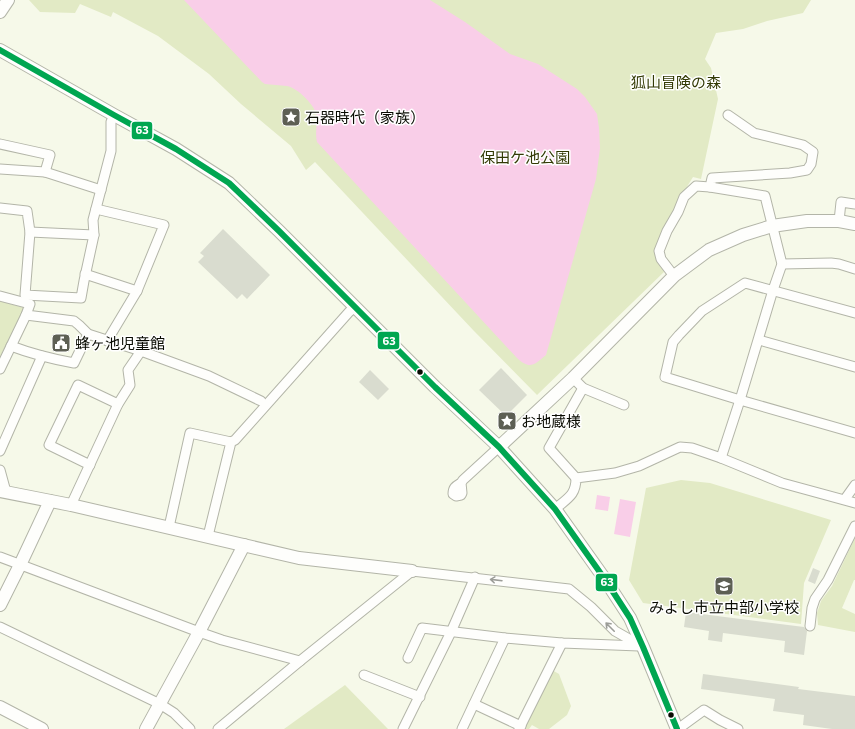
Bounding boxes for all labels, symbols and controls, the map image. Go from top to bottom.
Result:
park label: 狐山冒険の森 [631,73,721,91]
place icon: 石器時代（家族） [280,106,302,128]
place label: 石器時代（家族） [305,108,425,126]
line badge: 63 [131,121,153,140]
text: 63 [135,123,149,136]
park label: 保田ケ池公園 [480,148,570,166]
line badge: 63 [377,331,400,350]
public building icon: 蜂ヶ池児童館 [50,332,72,354]
place label: 蜂ヶ池児童館 [75,334,165,352]
text: 63 [382,334,396,347]
unlabelled marker [415,367,425,377]
place icon: お地蔵様 [496,410,518,432]
place label: お地蔵様 [521,412,581,430]
line badge: 63 [595,573,618,592]
text: 63 [600,575,614,588]
school or university icon: みよし市立中部小学校 [713,575,735,597]
one-way arrow [490,576,503,584]
place label: みよし市立中部小学校 [649,598,799,616]
one-way arrow [605,622,615,631]
unlabelled marker [666,710,676,720]

